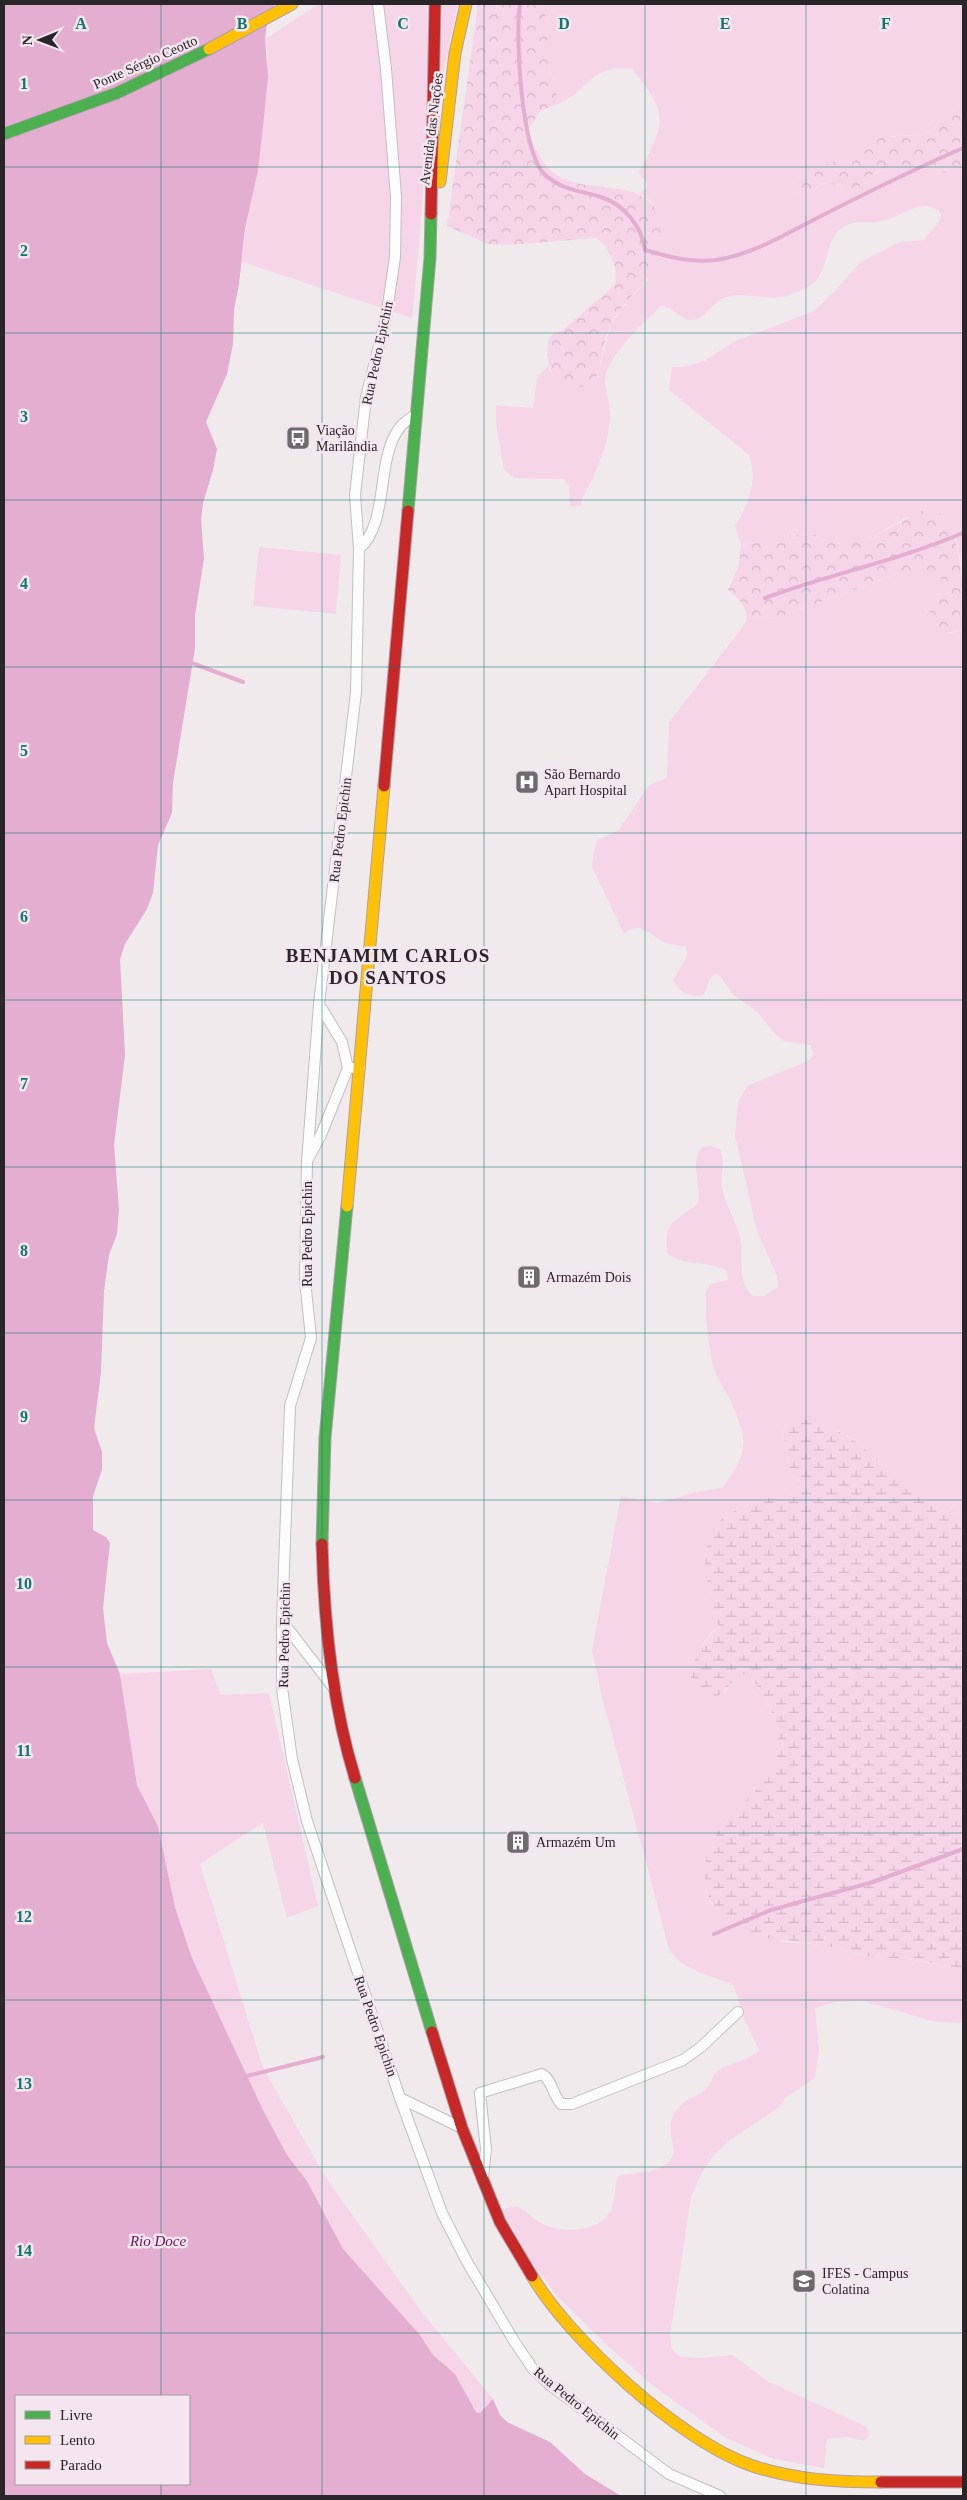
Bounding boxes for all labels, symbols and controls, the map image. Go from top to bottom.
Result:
north arrow [15,15,65,65]
text: A [75,15,87,32]
text: B [237,15,248,32]
text: C [397,15,409,32]
text: D [558,15,570,32]
text: E [720,15,730,32]
text: F [881,15,891,32]
street label: Ponte Sérgio Ceotto [91,33,200,92]
text: N [20,35,35,45]
street label: Avenida das Nações [417,72,446,186]
text: 1 [20,75,28,92]
text: 2 [20,242,28,259]
street label: Rua Pedro Epichin [359,300,396,406]
text: 3 [20,408,28,425]
place label: Viação Marilândia [316,423,378,454]
bus stop icon: Viação Marilândia [285,425,311,451]
text: 4 [20,575,28,592]
text: 5 [20,742,28,759]
place label: São Bernardo Apart Hospital [544,767,627,798]
hospital icon: São Bernardo Apart Hospital [514,769,540,795]
street label: Rua Pedro Epichin [327,777,354,883]
text: 6 [20,908,28,925]
district label: BENJAMIM CARLOS DO SANTOS [286,945,490,988]
text: 7 [20,1075,28,1092]
street label: Rua Pedro Epichin [300,1181,315,1287]
text: 8 [20,1242,28,1259]
building icon: Armazém Dois [516,1264,542,1290]
place label: Armazém Dois [546,1270,631,1285]
text: 9 [20,1408,28,1425]
text: 10 [16,1575,32,1592]
street label: Rua Pedro Epichin [276,1582,293,1688]
text: 11 [16,1742,32,1759]
building icon: Armazém Um [505,1829,531,1855]
place label: Armazém Um [536,1835,616,1850]
text: 12 [16,1908,32,1925]
street label: Rua Pedro Epichin [351,1974,400,2079]
text: 13 [16,2075,32,2092]
water label: Rio Doce [129,2233,186,2249]
text: 14 [16,2242,32,2259]
place label: IFES - Campus Colatina [822,2266,908,2297]
school or university icon: IFES - Campus Colatina [791,2268,817,2294]
street label: Rua Pedro Epichin [531,2364,623,2442]
legend [15,2395,190,2485]
text: Livre [60,2407,93,2423]
text: Lento [60,2432,95,2448]
text: Parado [60,2457,102,2473]

